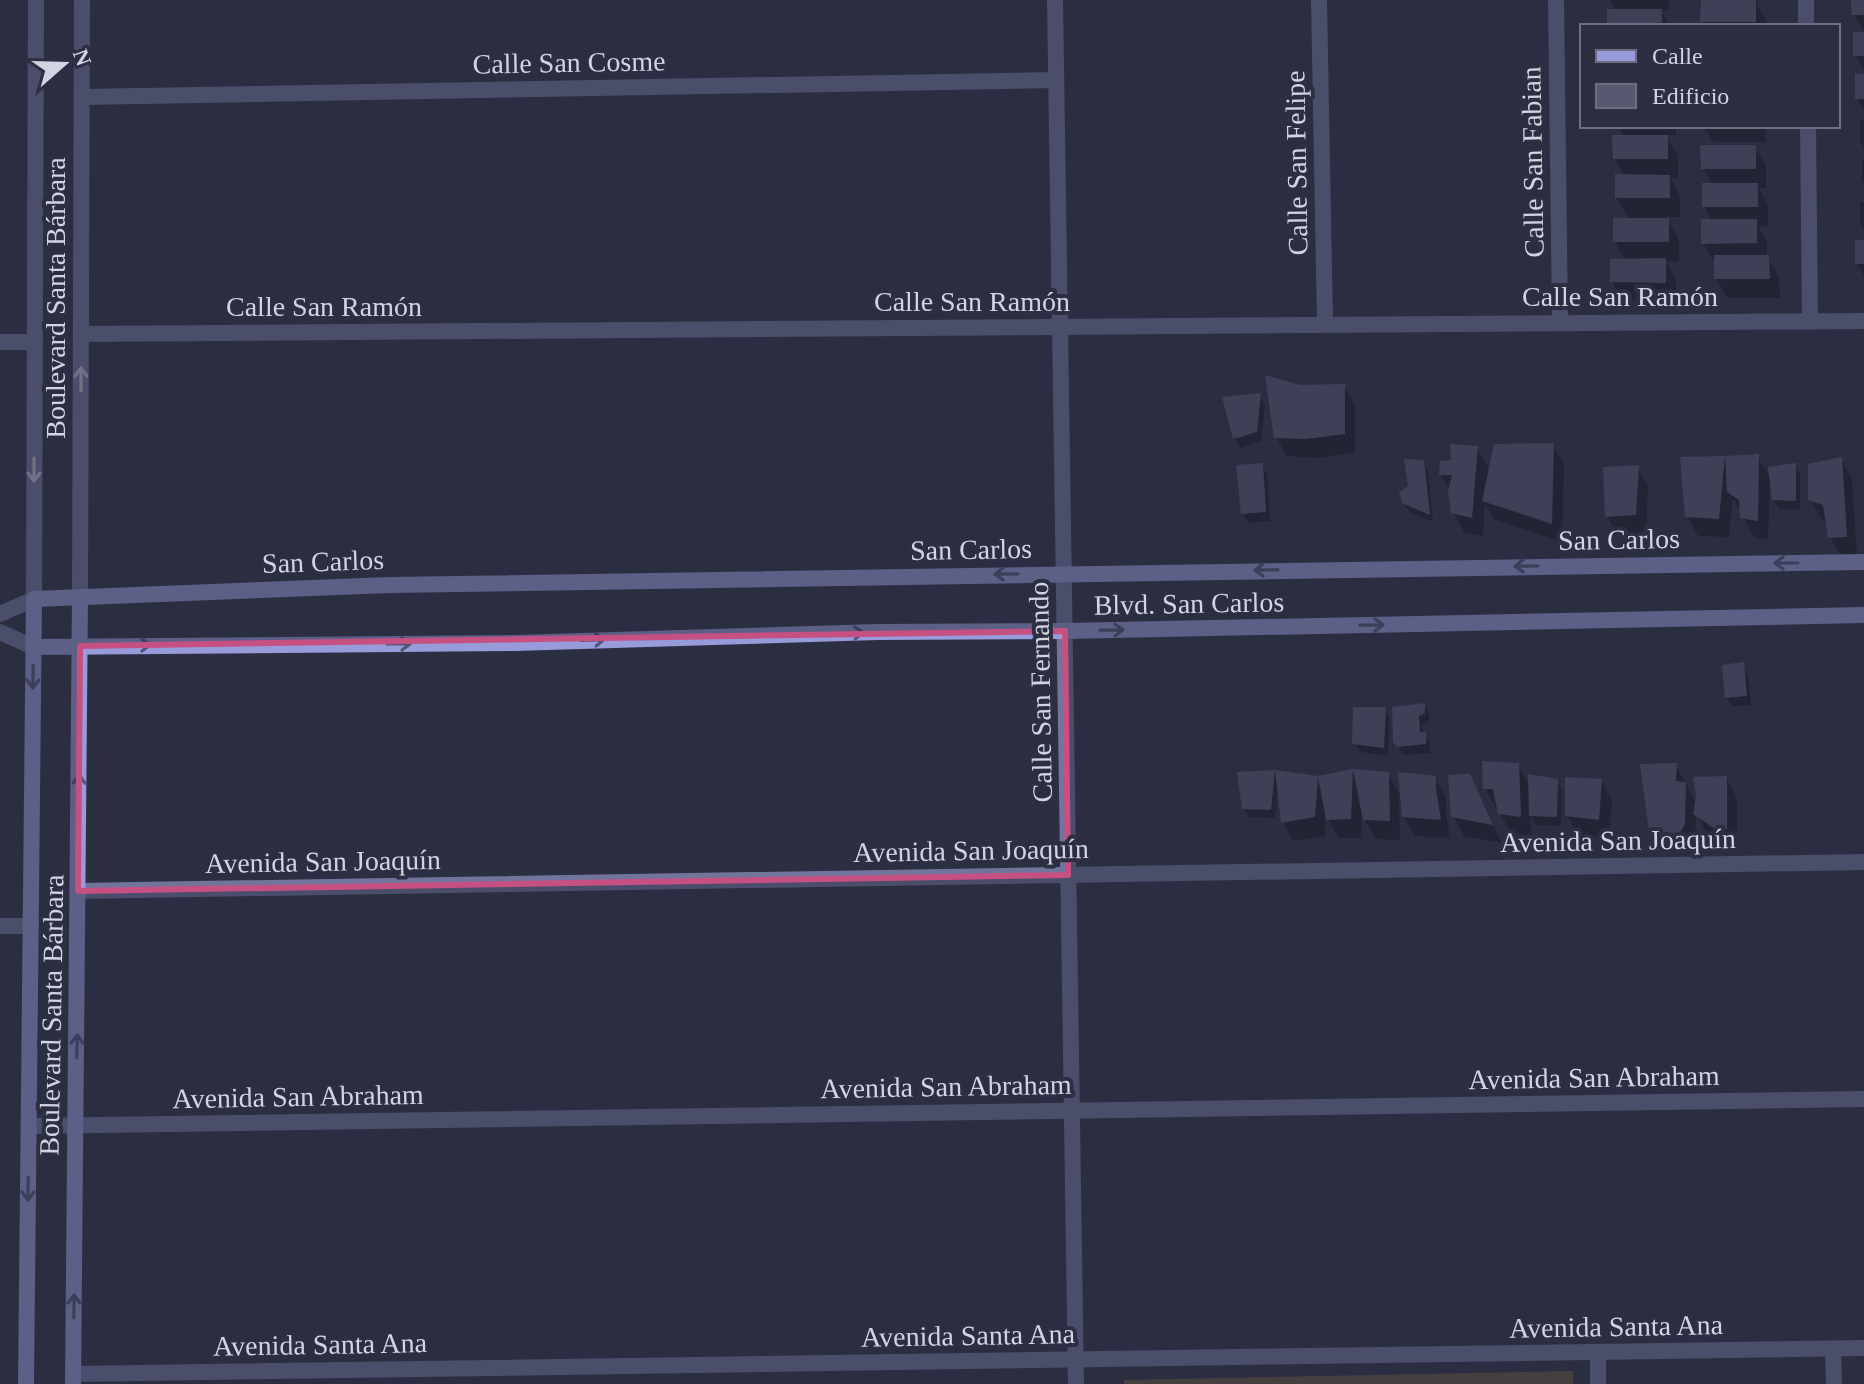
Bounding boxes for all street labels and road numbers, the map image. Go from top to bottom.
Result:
street label: Calle San Cosme [472,45,666,80]
street label: Calle San Fabian [1515,66,1550,258]
street label: Calle San Felipe [1279,70,1314,256]
street label: Boulevard Santa Bárbara [40,157,71,439]
street label: Calle San Ramón [1522,281,1718,312]
street label: Calle San Ramón [874,286,1070,317]
street label: Calle San Ramón [226,291,422,322]
street label: San Carlos [1558,523,1680,556]
street label: San Carlos [910,533,1032,566]
street label: San Carlos [261,544,385,579]
street label: Calle San Fernando [1023,581,1058,803]
street label: Blvd. San Carlos [1093,586,1285,621]
street label: Avenida San Joaquín [1500,823,1736,858]
street label: Avenida San Joaquín [853,833,1089,868]
street label: Avenida San Joaquín [205,844,441,879]
street label: Boulevard Santa Bárbara [34,873,69,1156]
street label: Avenida San Abraham [1468,1060,1720,1095]
street label: Avenida San Abraham [820,1069,1072,1104]
street label: Avenida San Abraham [172,1079,424,1114]
street label: Avenida Santa Ana [1509,1309,1724,1344]
street label: Avenida Santa Ana [861,1318,1076,1353]
street label: Avenida Santa Ana [213,1327,428,1362]

